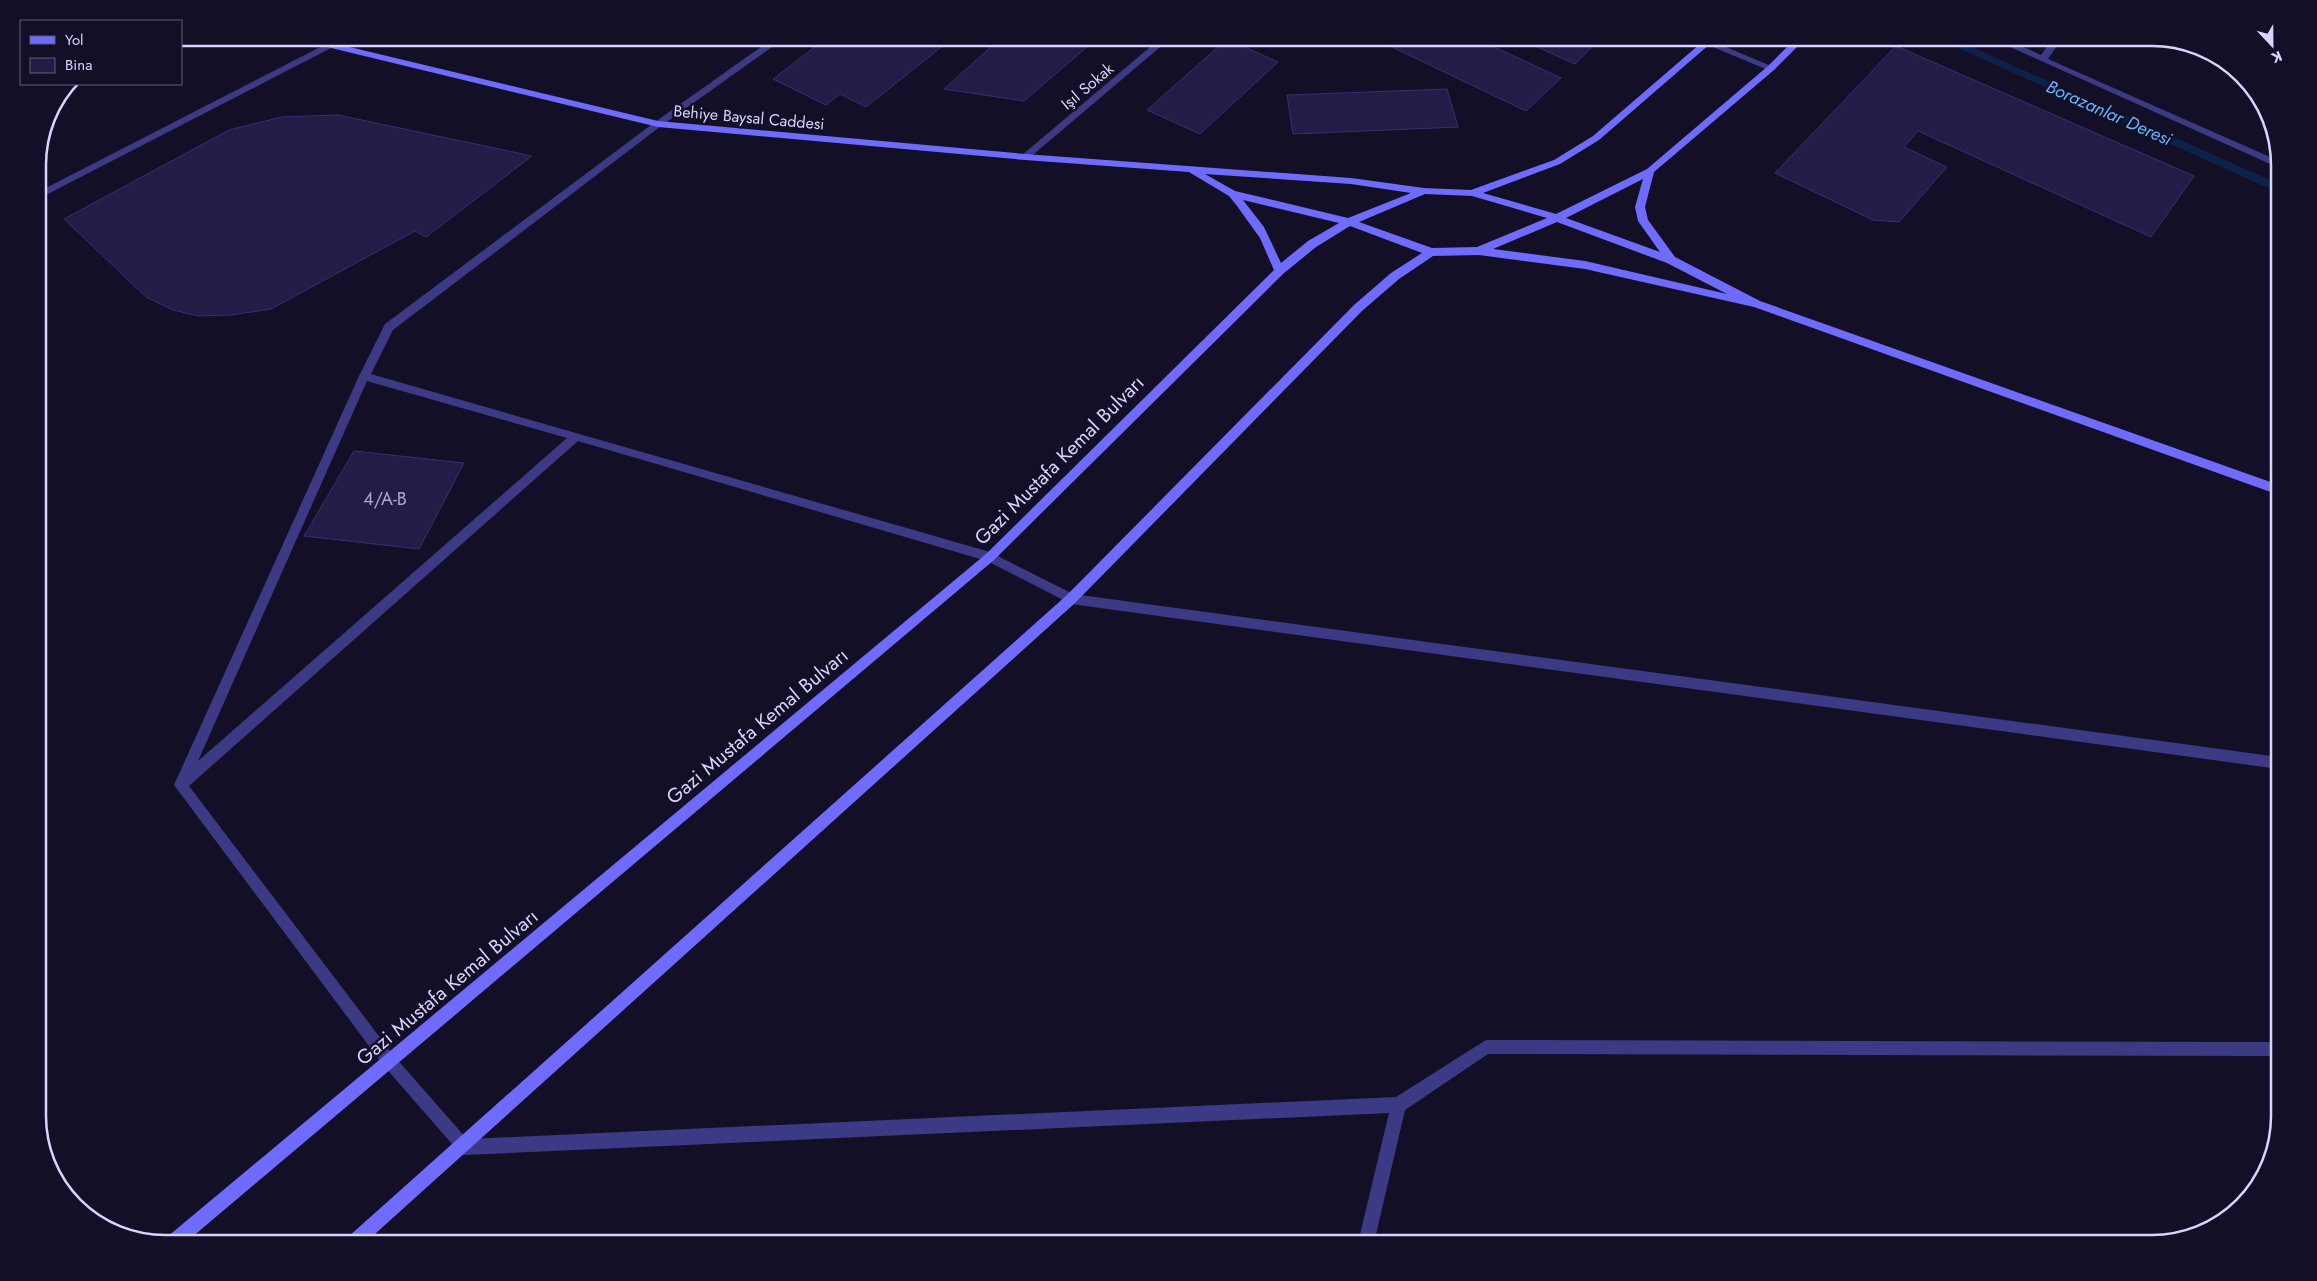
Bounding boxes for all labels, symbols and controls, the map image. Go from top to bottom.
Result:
legend [20,20,182,85]
north arrow [2247,20,2297,70]
text: Yol [65,29,84,51]
text: K [2268,46,2285,68]
text: Bina [65,54,92,76]
street label: Işıl Sokak [1056,57,1119,115]
water label: Borazanlar Deresi [2042,74,2176,153]
street label: Behiye Baysal Caddesi [672,99,825,136]
street label: Gazi Mustafa Kemal Bulvarı [968,369,1151,552]
house number: 4/A-B [363,486,407,512]
street label: Gazi Mustafa Kemal Bulvarı [660,641,855,811]
street label: Gazi Mustafa Kemal Bulvarı [350,902,545,1072]

